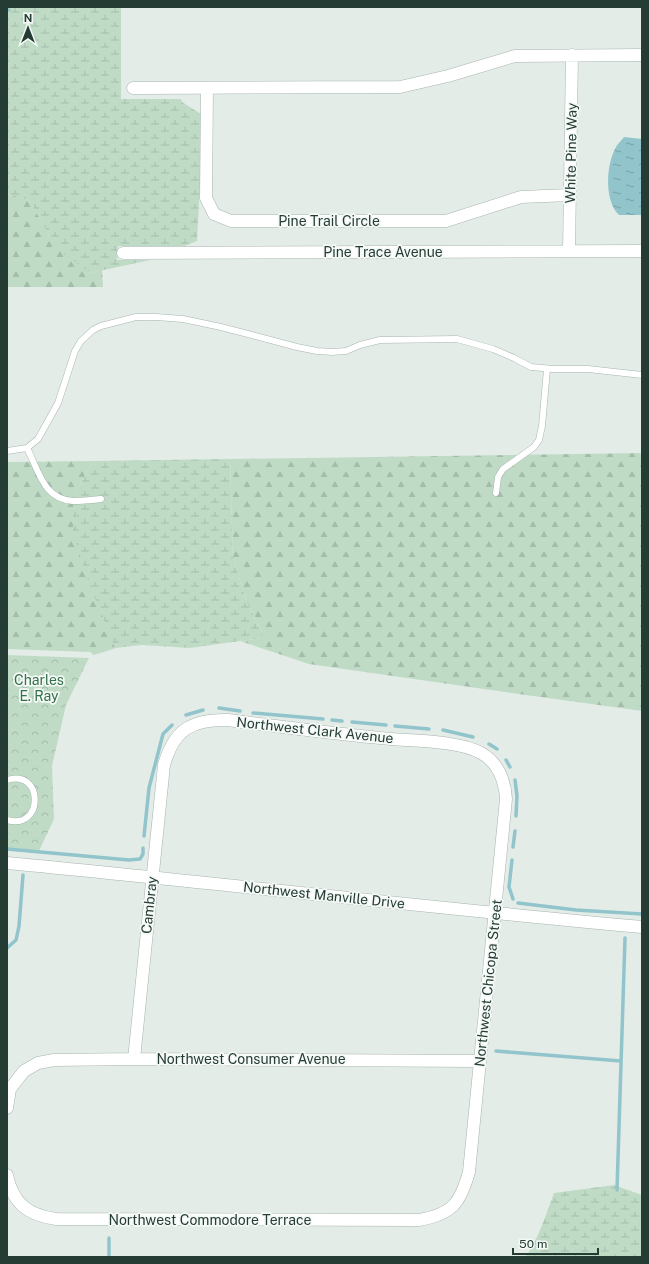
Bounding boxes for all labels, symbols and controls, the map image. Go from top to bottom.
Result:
north arrow [8,8,48,48]
text: N [24,12,32,24]
street label: White Pine Way [562,102,580,203]
street label: Pine Trail Circle [278,213,380,229]
street label: Pine Trace Avenue [323,244,443,260]
park label: Charles E. Ray [14,672,64,704]
street label: Northwest Clark Avenue [236,714,394,746]
street label: Cambray [138,875,160,935]
street label: Northwest Manville Drive [242,879,406,911]
street label: Northwest Chicopa Street [471,898,505,1068]
street label: Northwest Consumer Avenue [156,1051,346,1067]
street label: Northwest Commodore Terrace [108,1212,312,1228]
scale bar [513,1230,598,1256]
text: 50 m [519,1237,547,1251]

